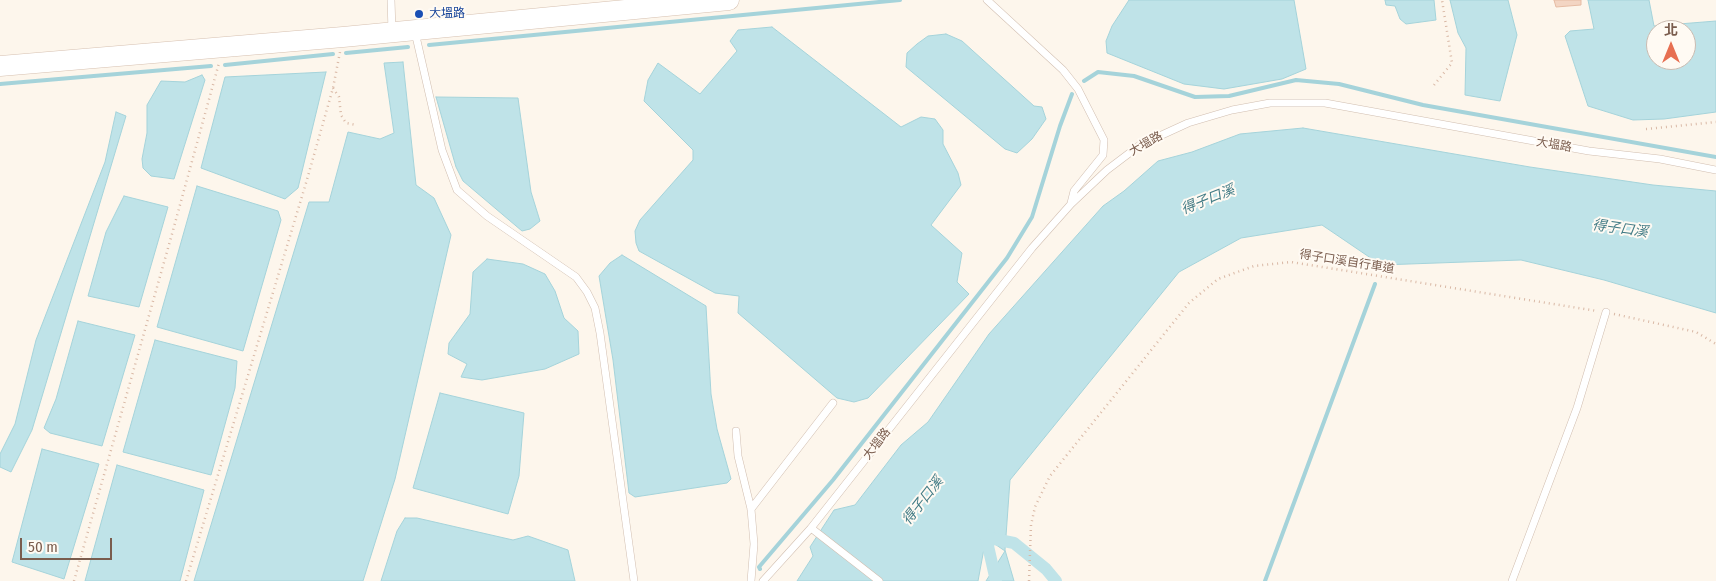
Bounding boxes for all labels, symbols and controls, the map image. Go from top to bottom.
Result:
place label: 大塭路 [429,7,465,21]
marker: 大塭路 [413,8,425,20]
north arrow [1646,20,1696,70]
text: 北 [1664,22,1678,39]
street label: 大塭路 [1127,129,1165,159]
street label: 大塭路 [1535,135,1573,155]
water label: 得子口溪 [1179,182,1237,218]
water label: 得子口溪 [1591,217,1649,241]
street label: 得子口溪自行車道 [1298,247,1396,277]
street label: 大塭路 [860,425,894,463]
water label: 得子口溪 [899,474,947,528]
scale bar [22,528,115,560]
text: 50 m [28,538,58,556]

